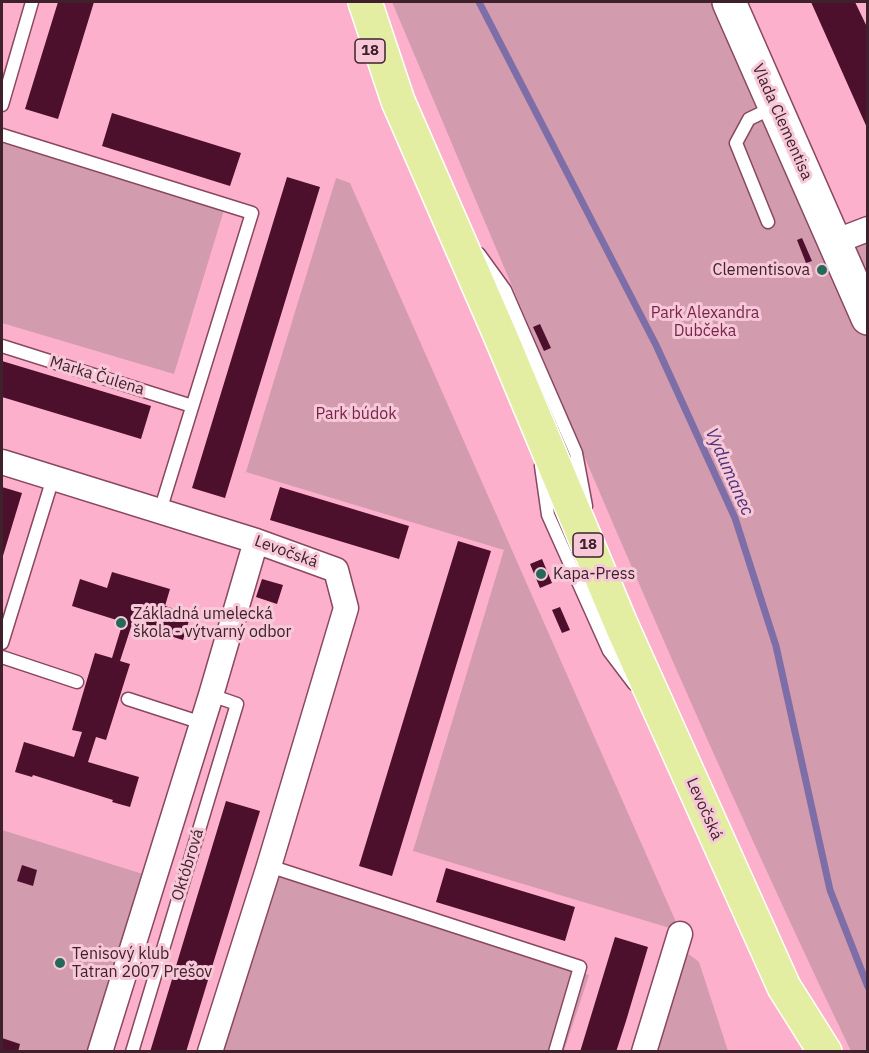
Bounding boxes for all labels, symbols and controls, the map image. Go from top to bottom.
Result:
road number: 18 [355,39,385,63]
street label: Vlada Clementisa [748,61,816,183]
place label: Clementisova [713,260,810,280]
marker: Clementisova [815,263,829,277]
park label: Park Alexandra Dubčeka [651,303,759,341]
street label: Marka Čulena [47,353,147,399]
park label: Park búdok [315,404,397,424]
water label: Vydumanec [700,425,758,519]
street label: Levočská [252,532,320,572]
road number: 18 [573,533,603,557]
place label: Kapa-Press [553,564,635,584]
marker: Kapa-Press [534,567,548,581]
place label: Základná umelecká škola - výtvarný odbor [133,604,291,642]
marker: Základná umelecká škola - výtvarný odbor [114,616,128,630]
street label: Levočská [682,775,726,843]
street label: Októbrová [168,827,208,903]
place label: Tenisový klub Tatran 2007 Prešov [72,944,212,982]
marker: Tenisový klub Tatran 2007 Prešov [53,956,67,970]

